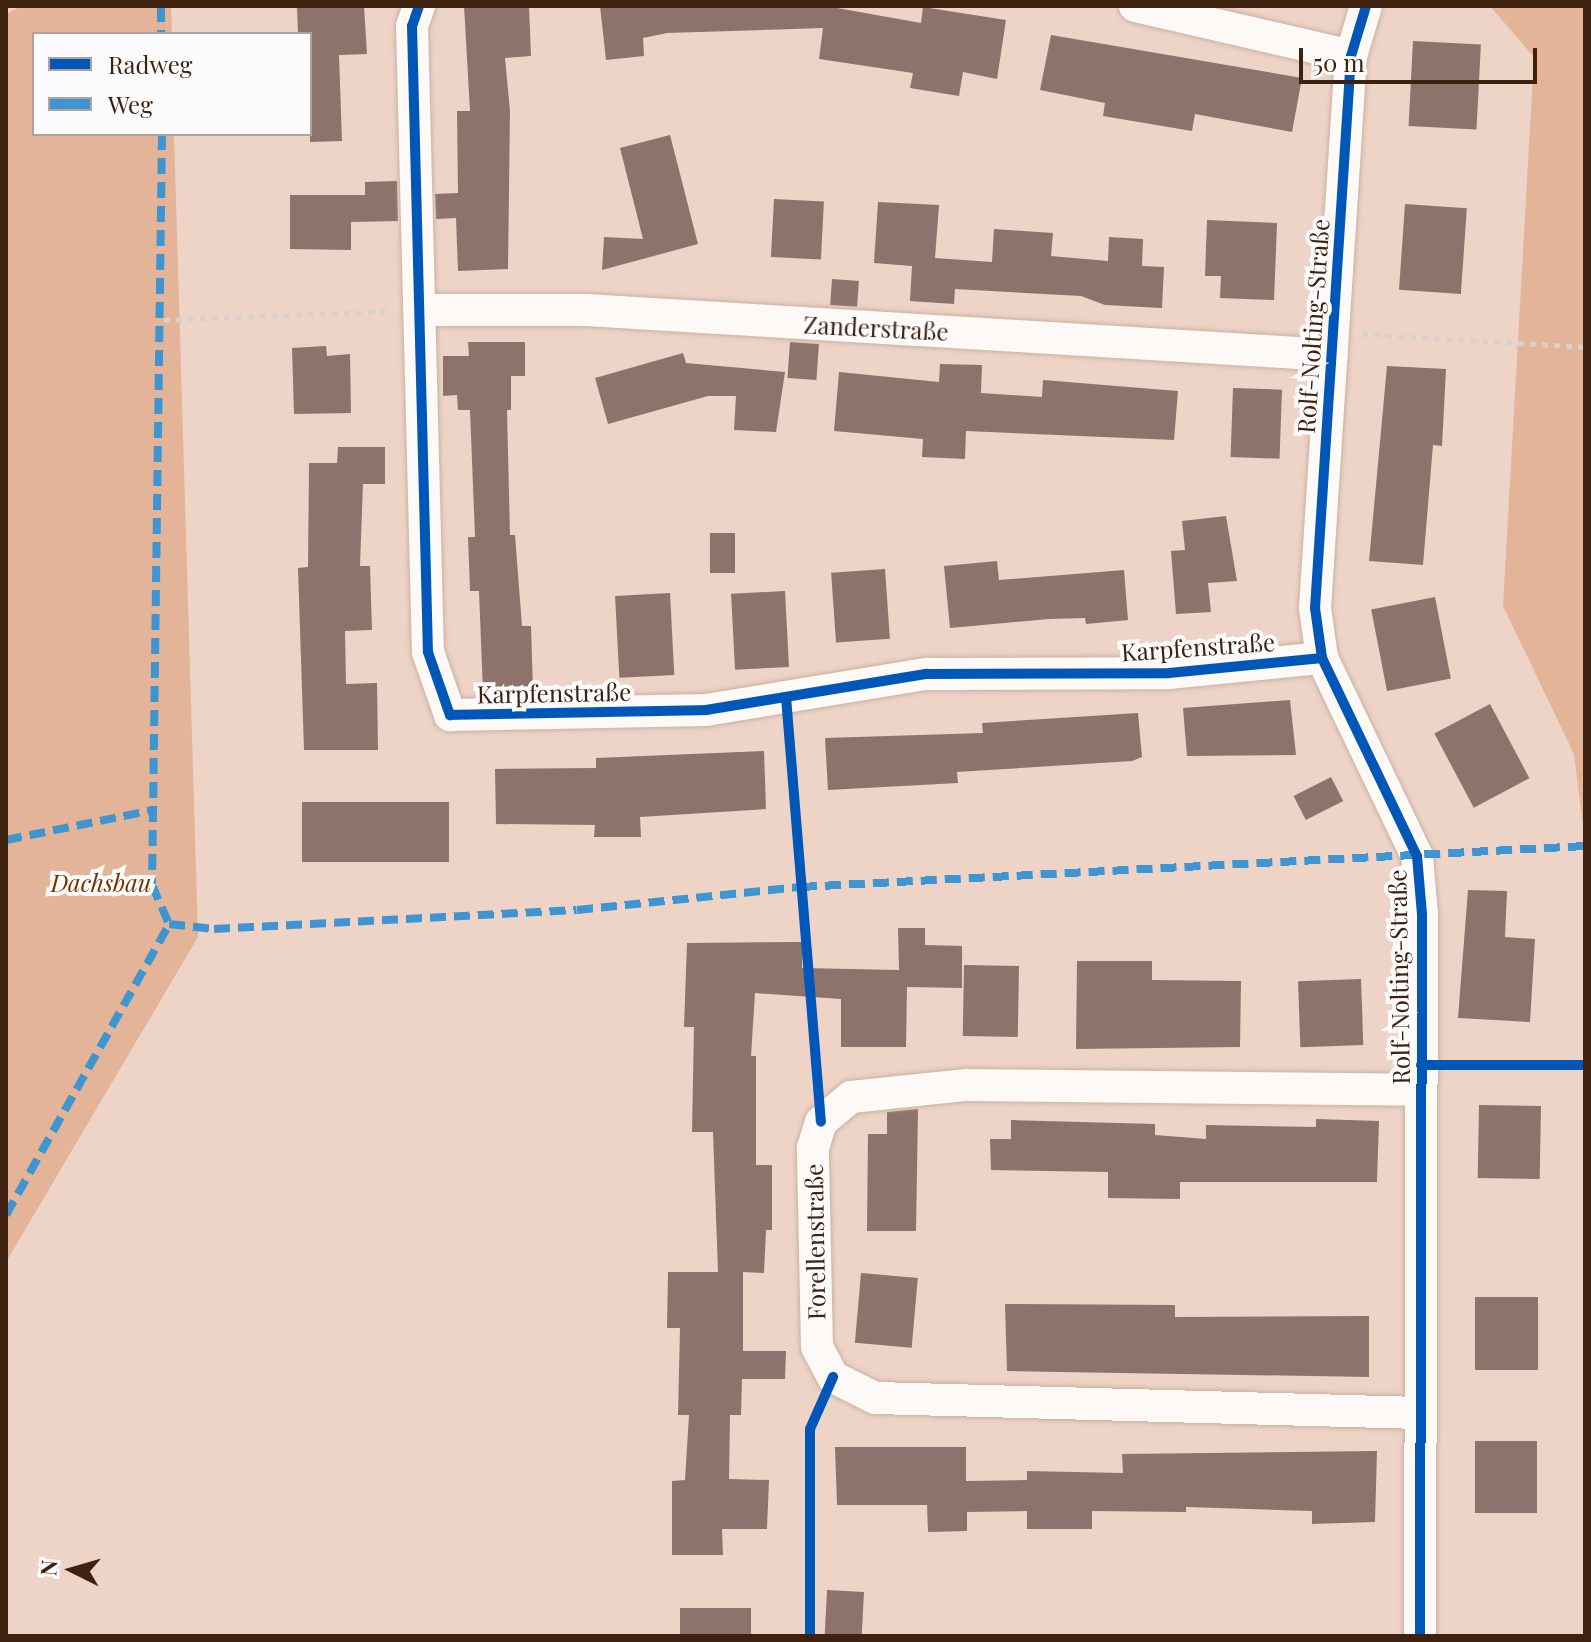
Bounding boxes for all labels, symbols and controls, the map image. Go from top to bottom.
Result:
legend [32,32,312,136]
scale bar [1303,32,1541,82]
text: 50 m [1313,46,1365,78]
text: Radweg [108,48,193,80]
text: Weg [108,88,153,120]
street label: Rolf-Nolting-Straße [1291,218,1335,434]
street label: Zanderstraße [803,310,949,346]
street label: Karpfenstraße [1120,627,1276,667]
street label: Karpfenstraße [477,677,631,709]
park label: Dachsbau [51,869,151,897]
street label: Rolf-Nolting-Straße [1383,869,1415,1085]
street label: Forellenstraße [799,1163,831,1321]
north arrow [32,1530,112,1610]
text: N [32,1559,64,1577]

